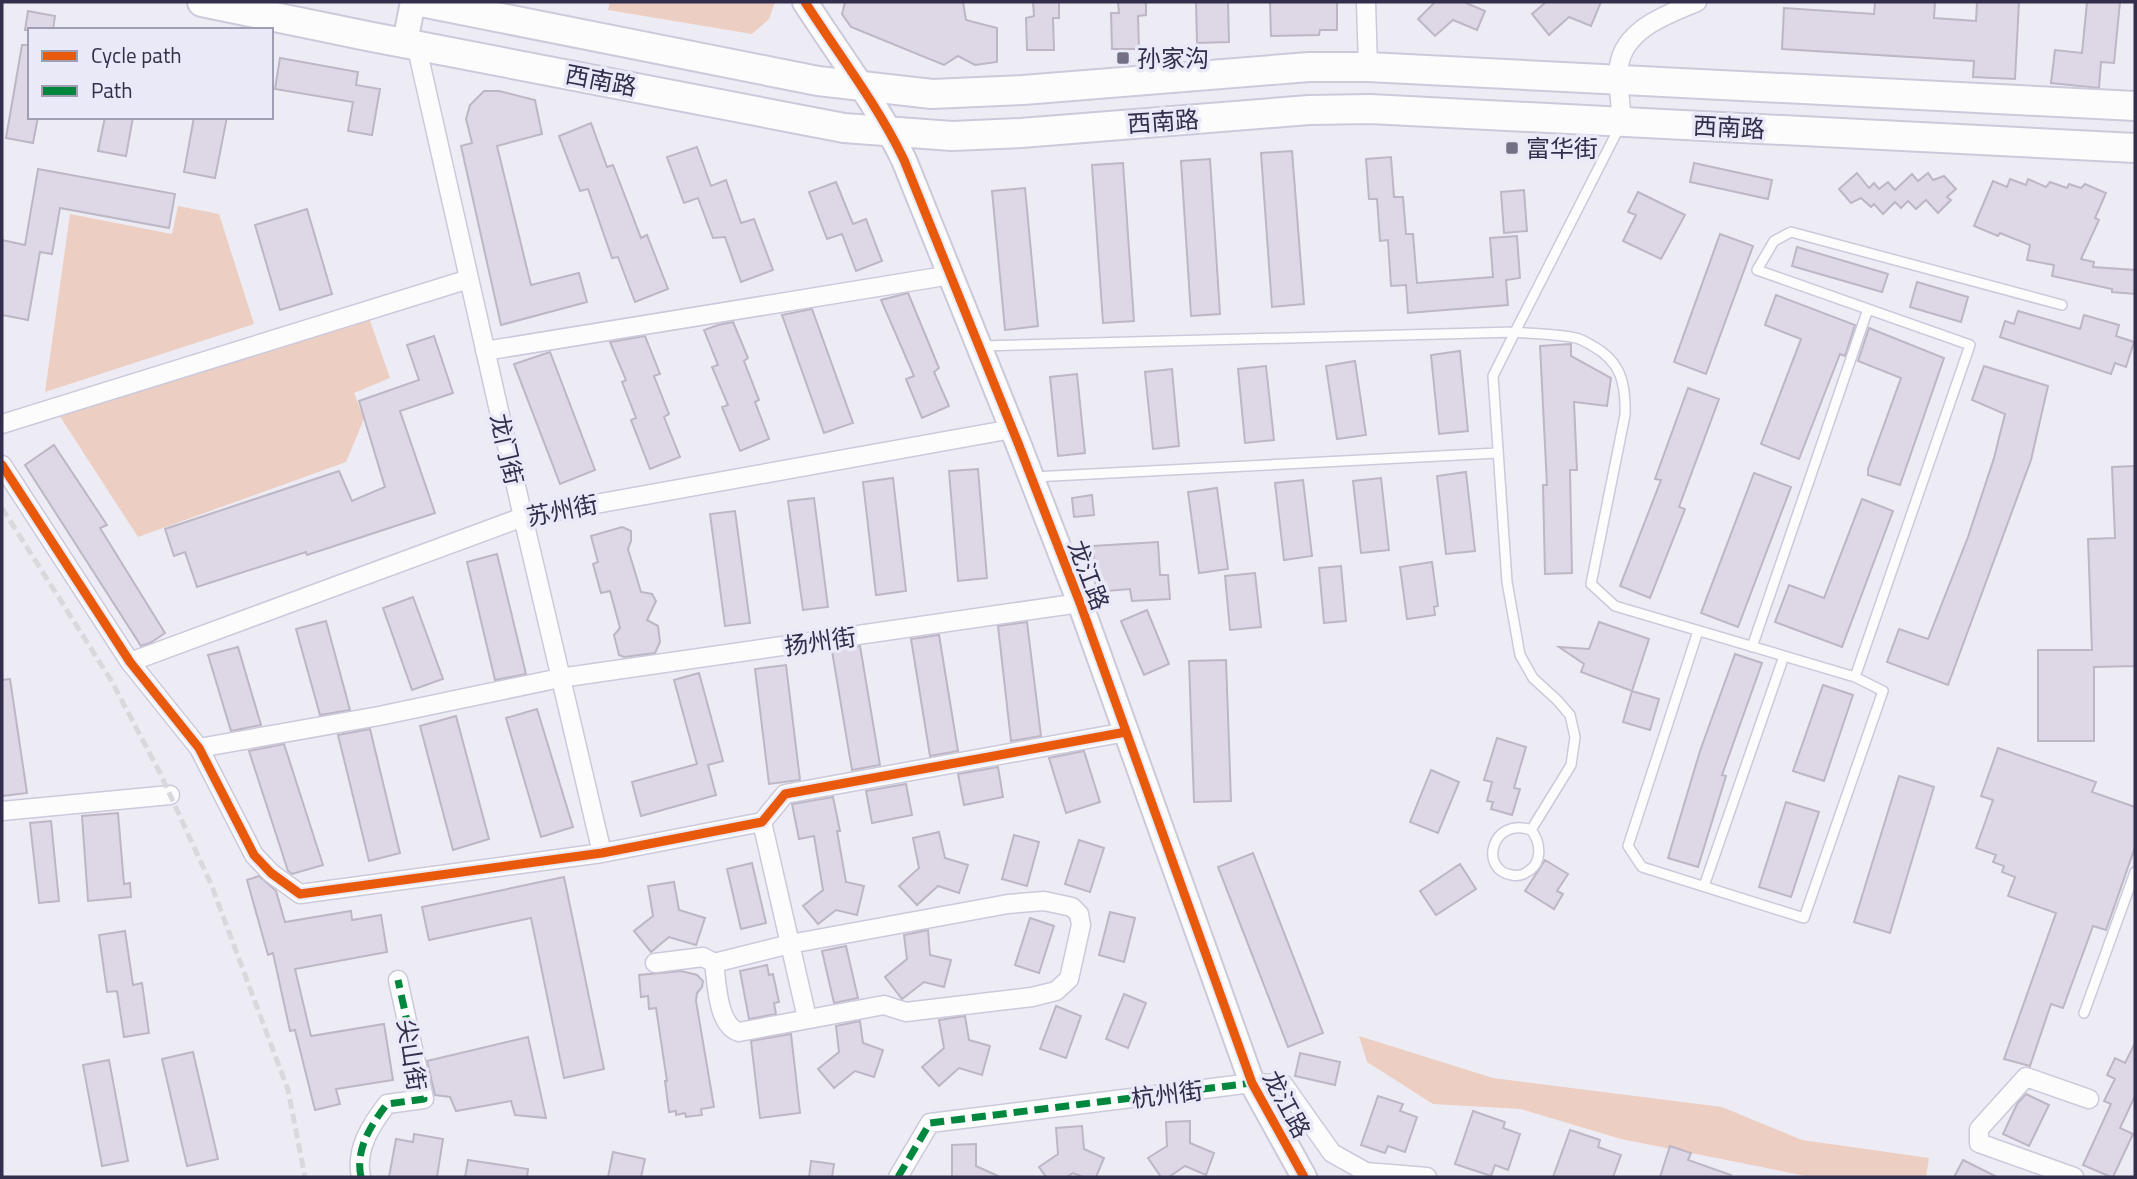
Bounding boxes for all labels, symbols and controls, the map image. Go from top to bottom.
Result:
legend [28,28,273,119]
text: Cycle path [91,39,182,71]
place label: 孙家沟 [1137,40,1209,76]
marker: 孙家沟 [1115,50,1131,66]
street label: 西南路 [562,55,640,105]
text: Path [91,74,133,106]
street label: 西南路 [1126,101,1200,141]
street label: 西南路 [1692,107,1766,147]
place label: 富华街 [1526,130,1598,166]
marker: 富华街 [1504,140,1520,156]
street label: 龙门街 [481,410,533,488]
street label: 苏州街 [523,485,601,535]
street label: 龙江路 [1059,535,1119,615]
street label: 扬州街 [782,618,858,664]
street label: 尖山街 [389,1017,435,1093]
street label: 龙江路 [1254,1064,1320,1144]
street label: 杭州街 [1129,1072,1205,1116]

